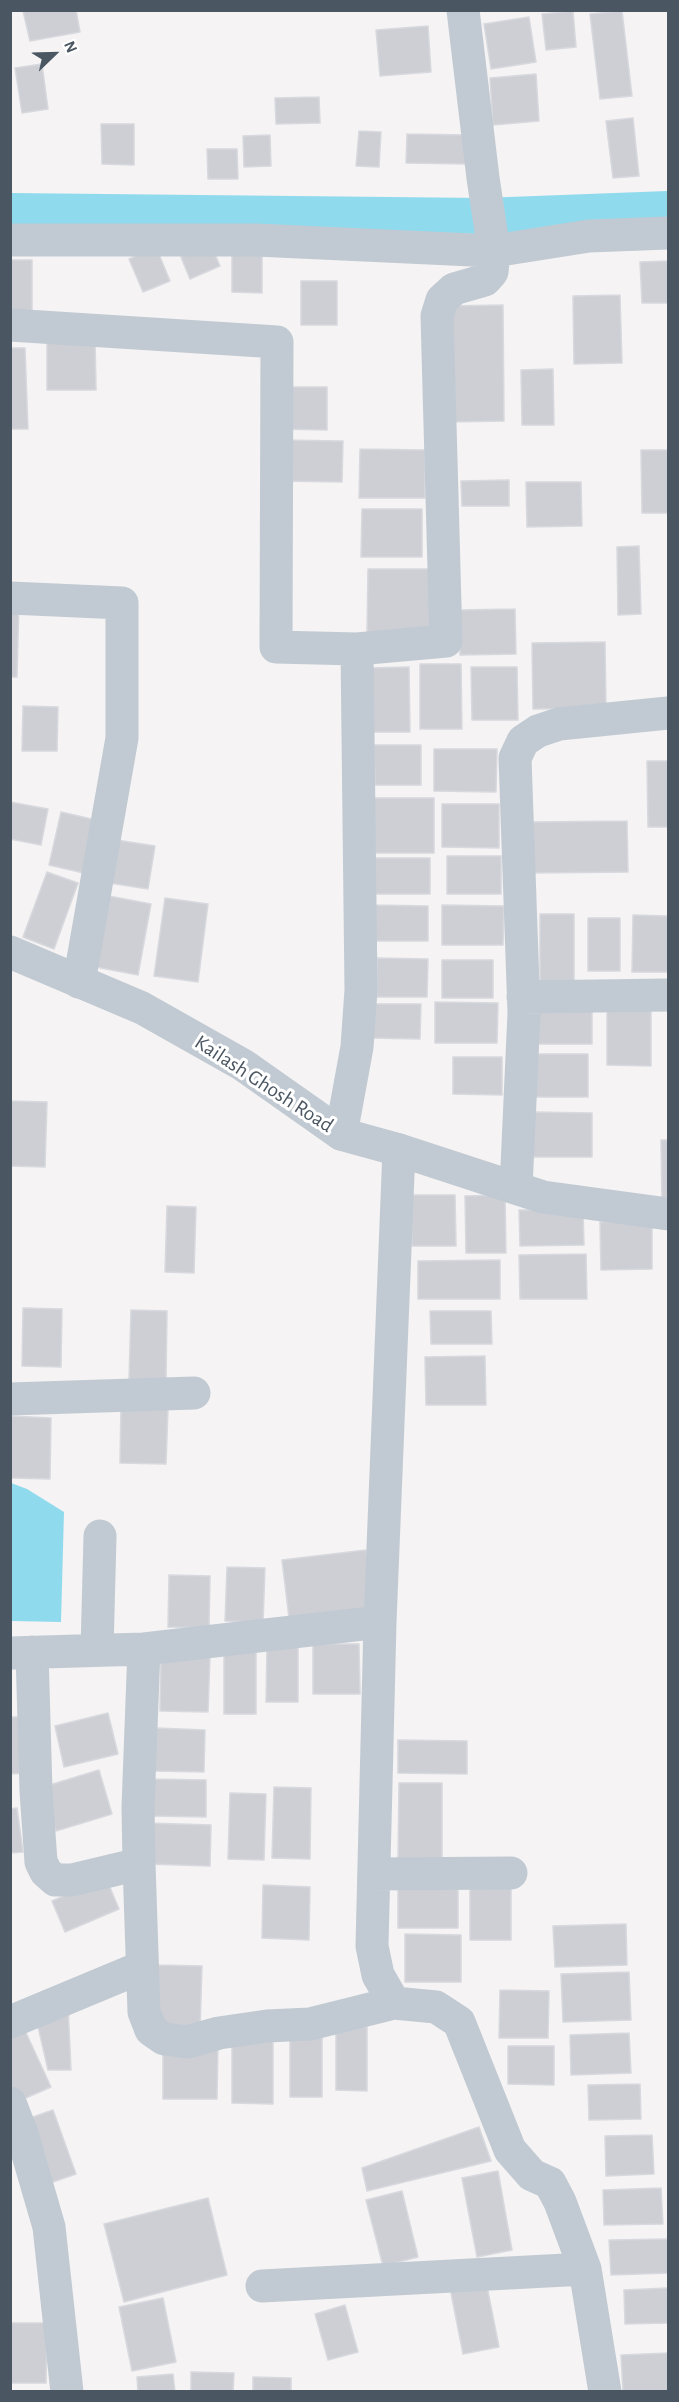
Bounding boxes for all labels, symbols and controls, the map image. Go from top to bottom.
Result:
north arrow [24,24,84,84]
text: N [61,39,80,55]
street label: Kailash Ghosh Road [190,1030,338,1138]

